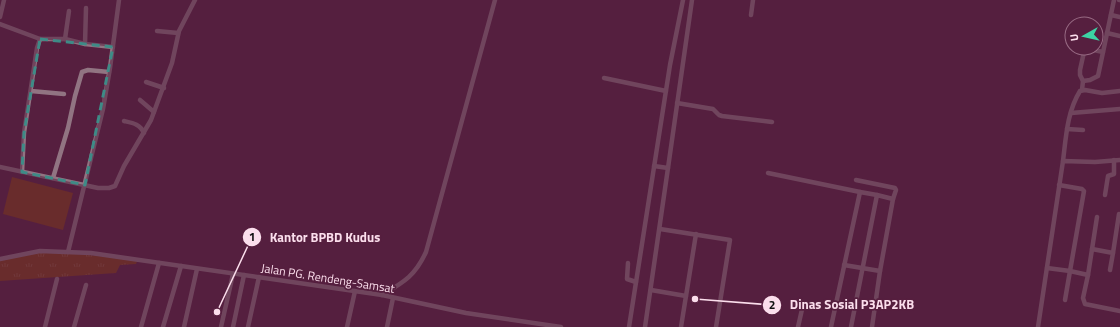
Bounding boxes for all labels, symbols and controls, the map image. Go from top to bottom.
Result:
north arrow [1064,16,1104,56]
text: U [1066,33,1083,42]
callout: Kantor BPBD Kudus [242,225,388,250]
text: 1 [249,227,255,246]
text: Kantor BPBD Kudus [270,227,380,247]
street label: Jalan PG. Rendeng-Samsat [260,258,397,298]
callout: Dinas Sosial P3AP2KB [762,292,923,317]
text: Dinas Sosial P3AP2KB [790,294,914,314]
text: 2 [769,295,775,314]

